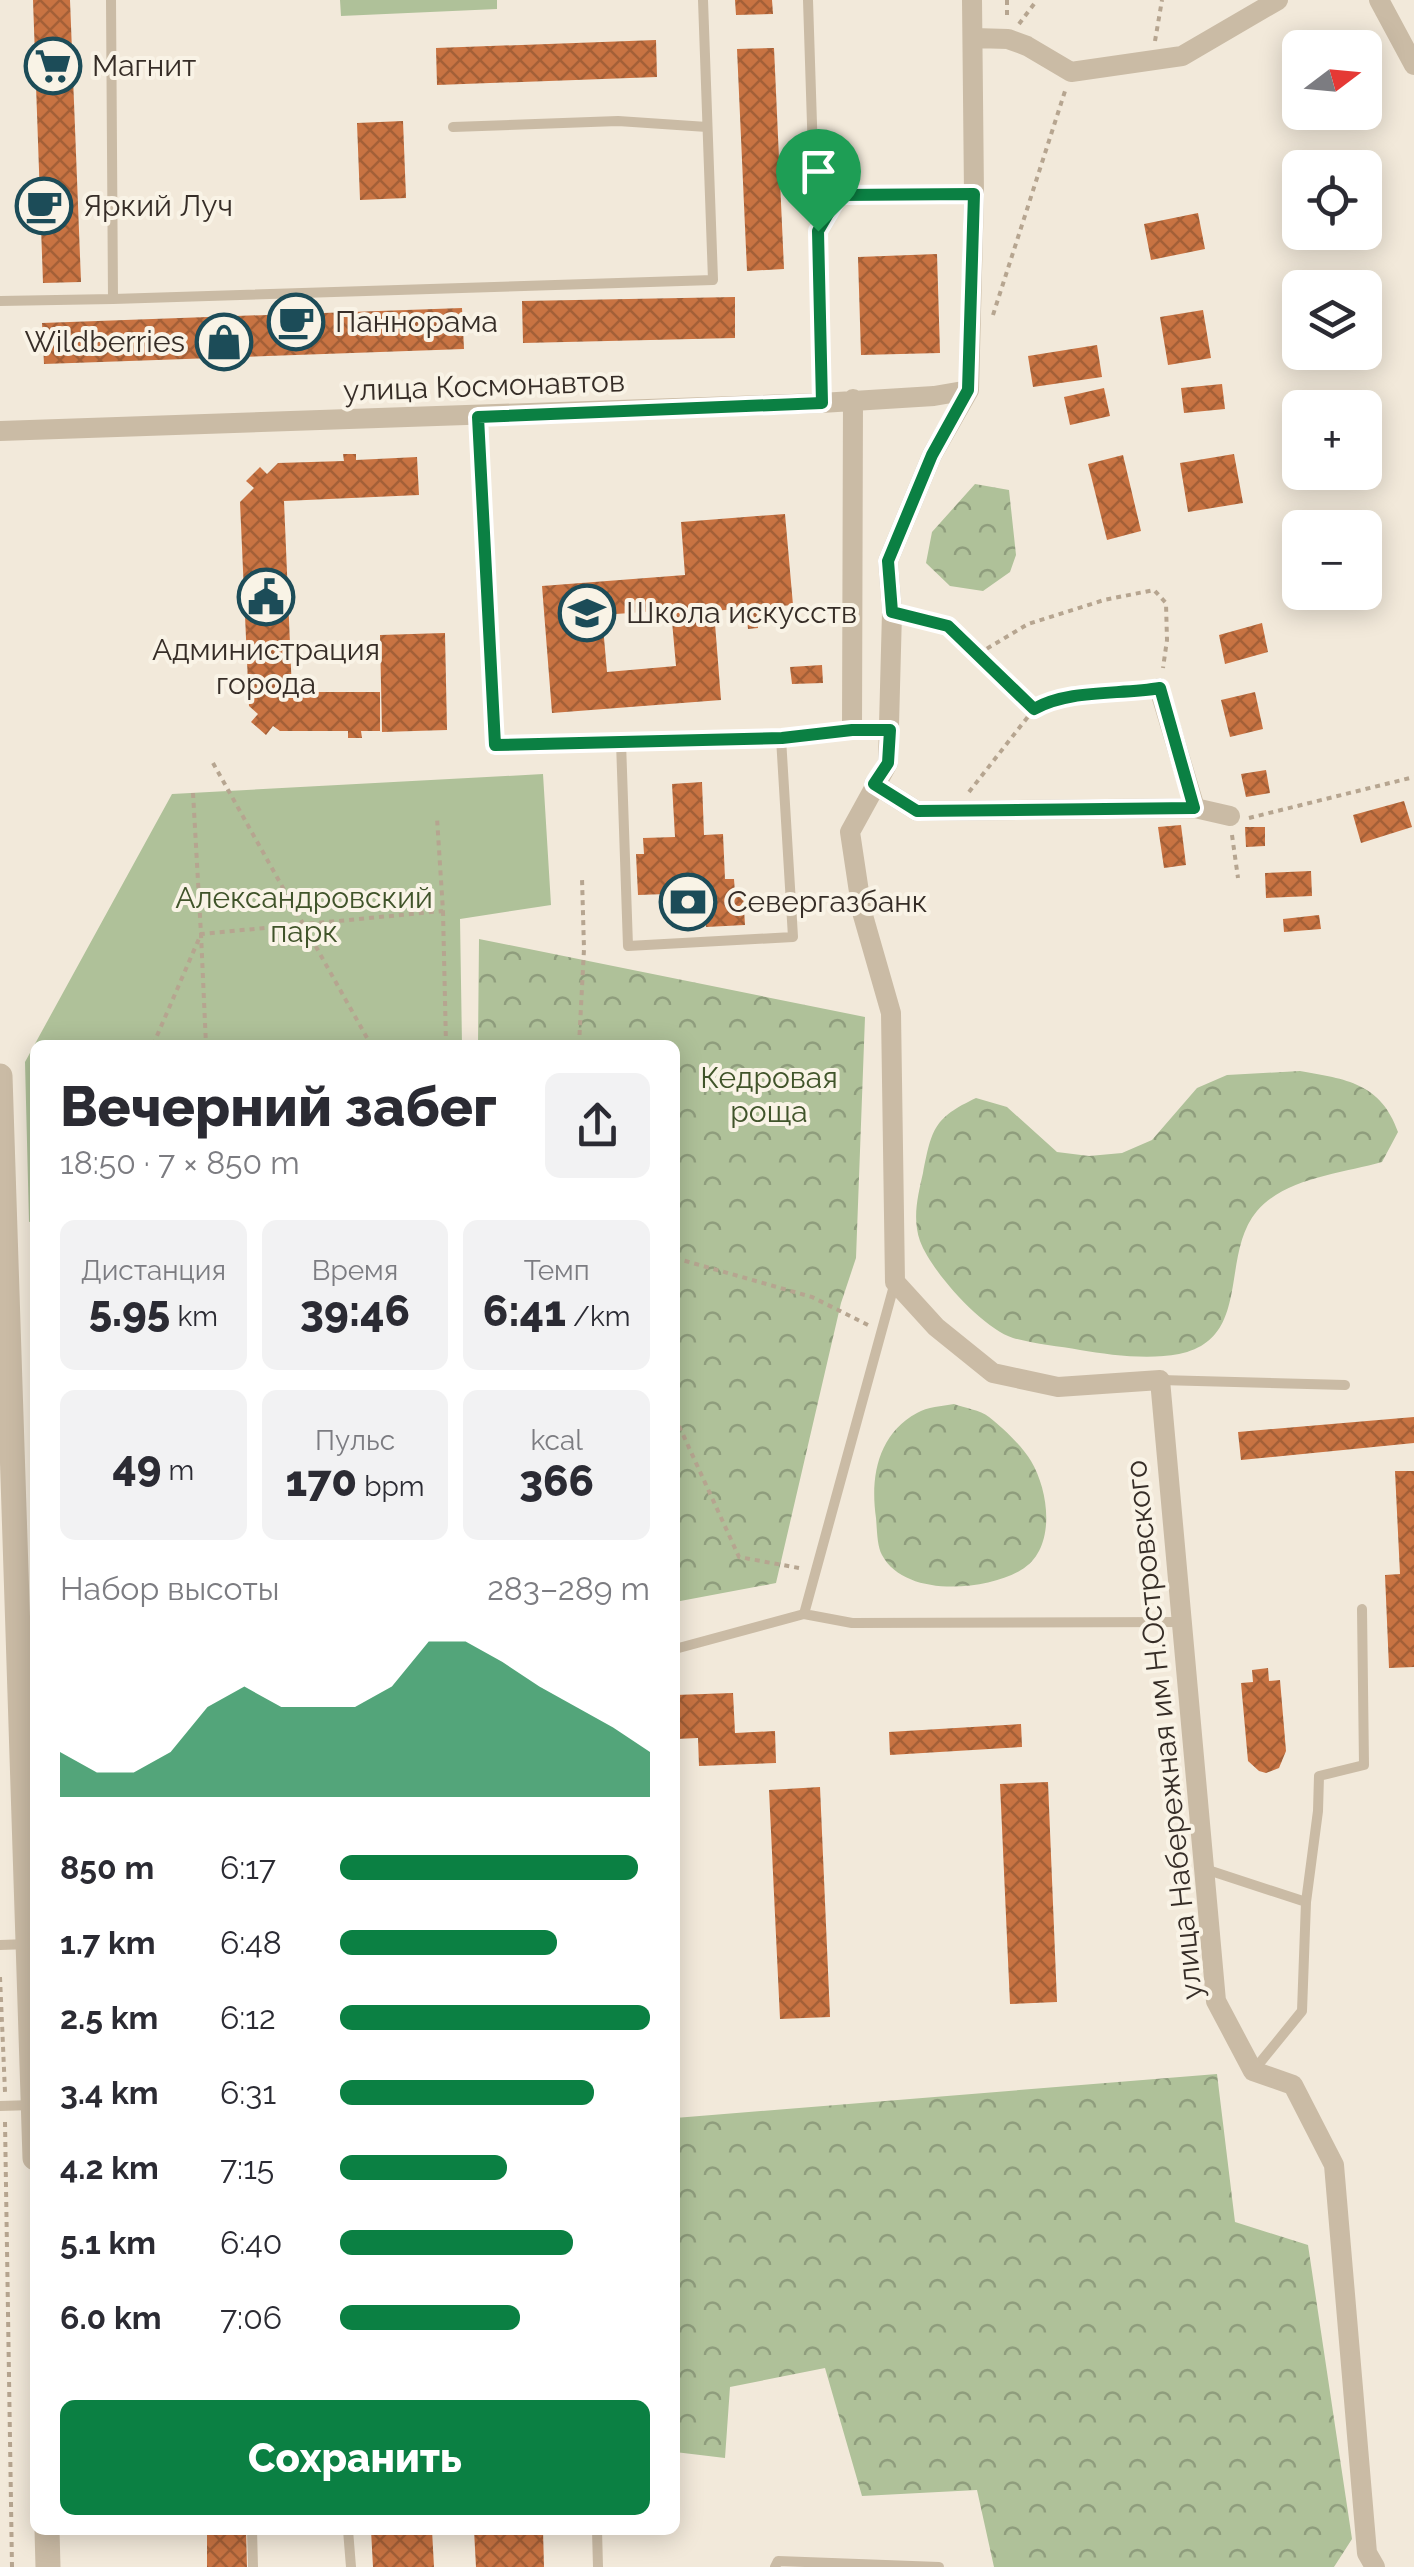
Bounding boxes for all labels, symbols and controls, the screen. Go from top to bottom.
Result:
north arrow [1282,30,1382,130]
map controls [1282,30,1382,610]
supermarket icon: Магнит [23,36,83,96]
place label: Магнит [92,48,196,83]
pin [776,129,861,232]
icon: arrive [791,144,846,199]
button: locate [1282,150,1382,250]
cafe icon: Яркий Луч [14,176,74,236]
place label: Яркий Луч [83,188,233,223]
button: layers [1282,270,1382,370]
cafe icon: Паннорама [266,292,326,352]
place label: Паннорама [335,304,498,339]
shop icon: Wildberries [194,312,254,372]
place label: Wildberries [24,324,185,359]
street label: улица Космонавтов [343,363,625,408]
button: + [1282,390,1382,490]
button: − [1282,510,1382,610]
public building icon: Администрация города [236,567,296,627]
school or university icon: Школа искусcтв [557,583,617,643]
place label: Школа искусcтв [626,595,857,630]
place label: Администрация города [152,632,380,701]
bank icon: Севергазбанк [658,872,718,932]
park label: Александровский парк [175,880,433,949]
place label: Севергазбанк [727,884,927,919]
park label: Кедровая роща [700,1060,838,1129]
button: share [545,1073,650,1178]
text: Вечерний забег [60,1074,497,1139]
text: 18:50 · 7 × 850 m [60,1144,300,1181]
text: Дистанция [81,1254,226,1287]
text: Время [312,1254,398,1287]
text: Темп [524,1254,590,1287]
text: 5.95 [89,1287,170,1336]
text: 39:46 [300,1287,410,1336]
text: 6:41 [483,1287,566,1336]
text: km [170,1300,218,1333]
text: /km [566,1300,631,1333]
text: Пульс [315,1424,395,1457]
text: kcal [530,1424,583,1457]
text: 49 [112,1441,161,1490]
text: m [161,1454,194,1487]
text: 170 [285,1457,357,1506]
text: 366 [519,1457,594,1506]
street label: улица Набережная им Н.Островского [1118,1459,1209,2001]
text: bpm [357,1470,425,1503]
text: Набор высоты [60,1570,280,1607]
text: 283–289 m [487,1570,650,1607]
text: 850 m [60,1849,154,1886]
text: 6:17 [220,1849,276,1886]
text: 1.7 km [60,1924,156,1961]
text: 6:48 [220,1924,282,1961]
text: 2.5 km [60,1999,158,2036]
text: 6:12 [220,1999,276,2036]
text: 3.4 km [60,2074,159,2111]
text: 6:31 [220,2074,276,2111]
text: 4.2 km [60,2149,159,2186]
text: 7:15 [220,2149,274,2186]
text: 5.1 km [60,2224,156,2261]
text: 6:40 [220,2224,282,2261]
text: 6.0 km [60,2299,162,2336]
text: 7:06 [220,2299,282,2336]
button: Сохранить [60,2400,650,2515]

